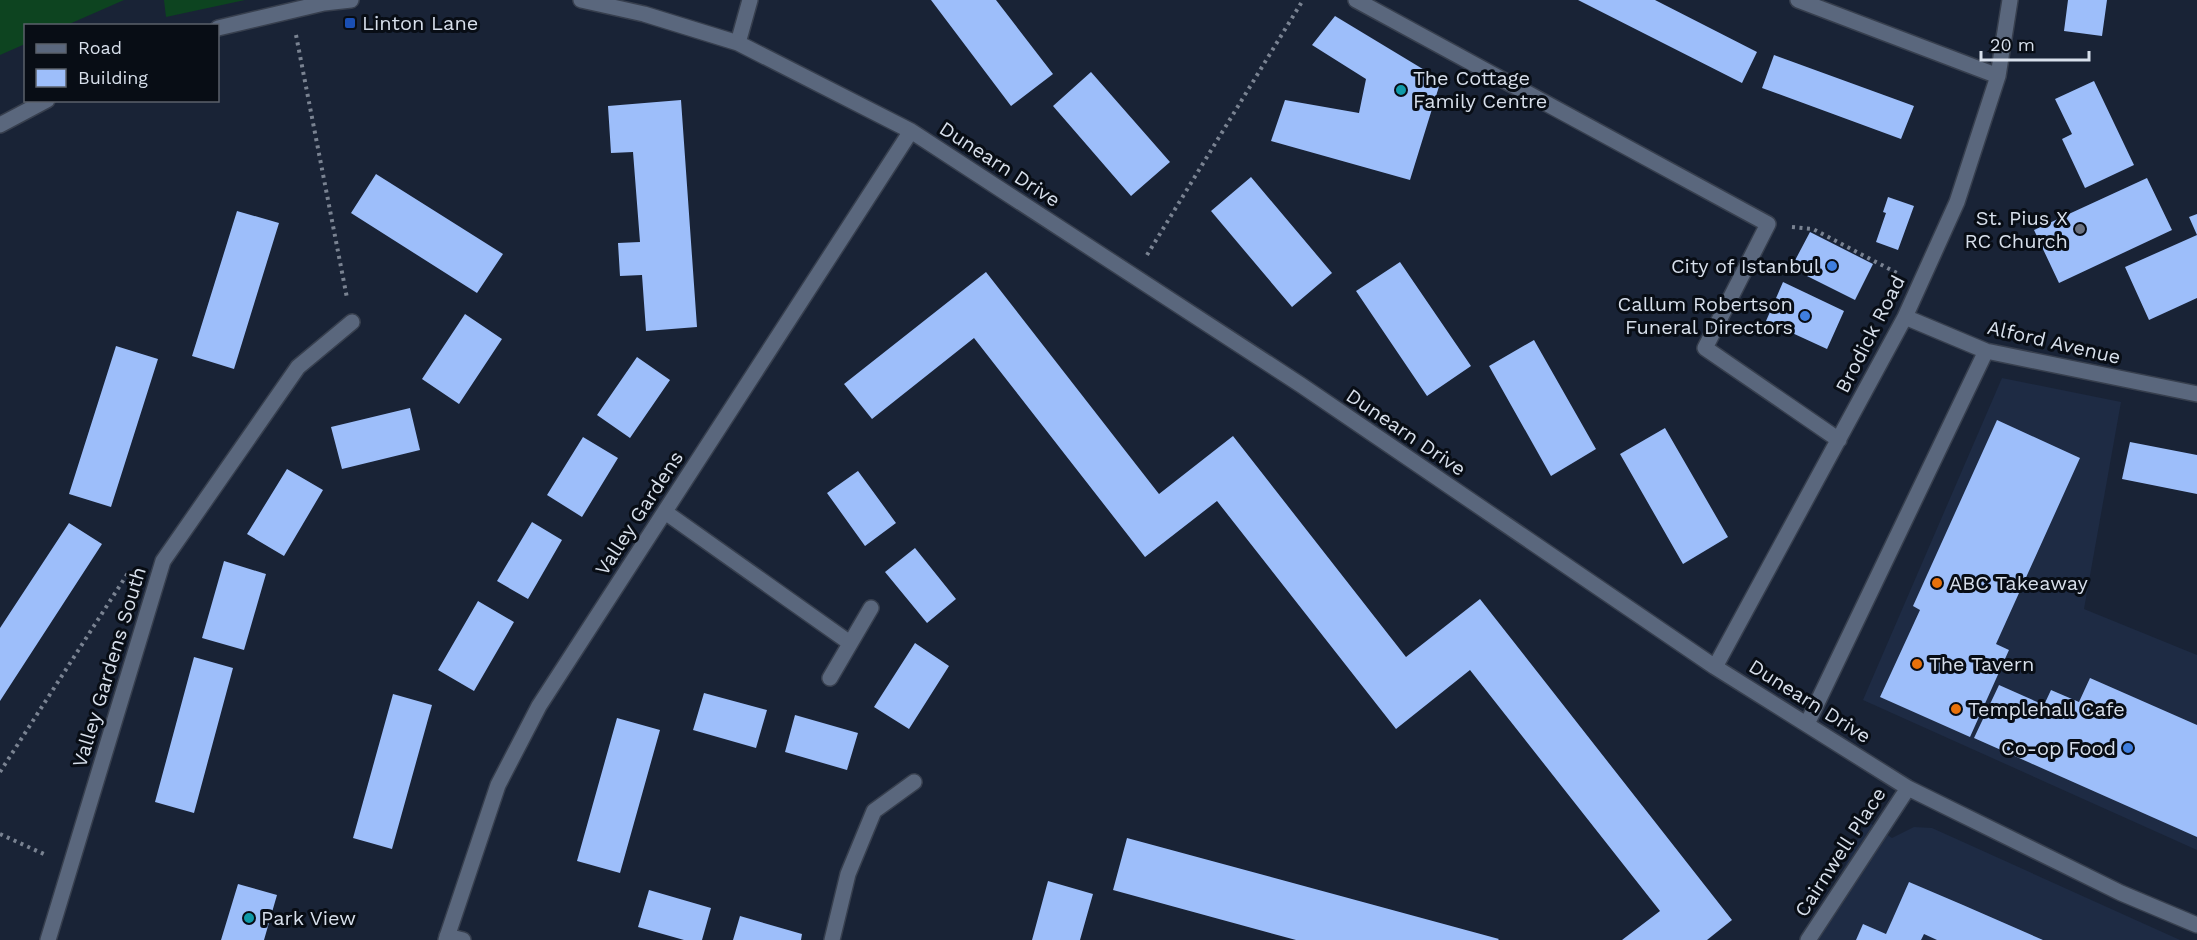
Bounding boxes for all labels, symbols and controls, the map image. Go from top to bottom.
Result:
place label: Linton Lane [362,11,478,35]
marker: Linton Lane [343,16,357,30]
legend [24,24,219,102]
scale bar [1981,24,2089,62]
text: 20 m [1990,34,2035,55]
text: Road [78,37,122,58]
place label: The Cottage Family Centre [1413,66,1547,113]
text: Building [78,67,148,88]
marker: The Cottage Family Centre [1394,83,1408,97]
street label: Dunearn Drive [935,116,1065,212]
place label: St. Pius X RC Church [1964,206,2068,253]
marker: St. Pius X RC Church [2073,222,2087,236]
place label: City of Istanbul [1671,254,1820,278]
marker: City of Istanbul [1825,259,1839,273]
street label: Brodick Road [1830,271,1910,397]
place label: Callum Robertson Funeral Directors [1618,292,1793,339]
marker: Callum Robertson Funeral Directors [1798,309,1812,323]
street label: Alford Avenue [1985,315,2123,369]
street label: Dunearn Drive [1342,383,1470,481]
street label: Valley Gardens [590,446,688,580]
street label: Valley Gardens South [67,564,151,770]
place label: ABC Takeaway [1949,571,2089,595]
marker: ABC Takeaway [1930,576,1944,590]
place label: The Tavern [1929,652,2034,676]
street label: Dunearn Drive [1745,654,1875,748]
marker: The Tavern [1910,657,1924,671]
place label: Templehall Cafe [1968,697,2125,721]
marker: Templehall Cafe [1949,702,1963,716]
place label: Co-op Food [2001,736,2116,760]
marker: Co-op Food [2121,741,2135,755]
street label: Cairnwell Place [1789,783,1891,921]
place label: Park View [261,906,356,930]
marker: Park View [242,911,256,925]

